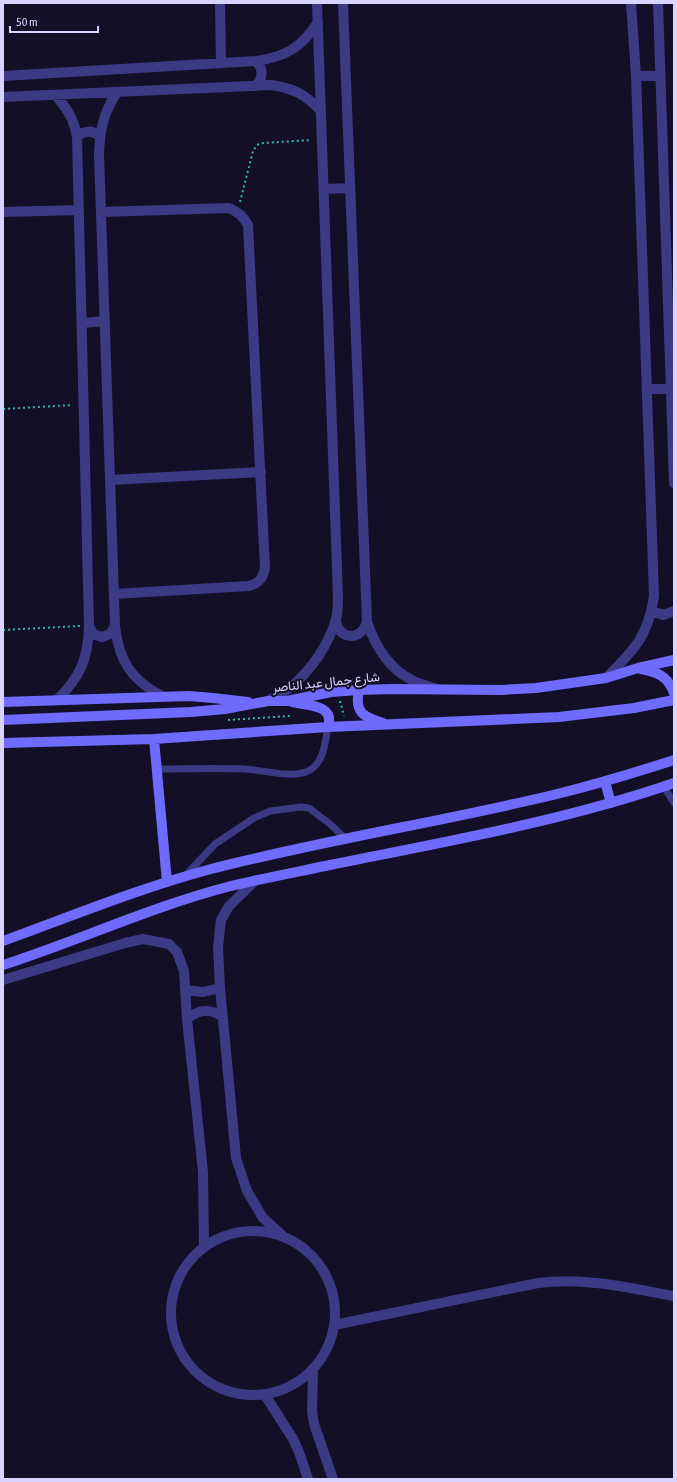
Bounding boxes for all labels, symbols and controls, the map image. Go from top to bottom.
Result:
scale bar [10,8,98,34]
text: 50 m [16,15,38,29]
street label: شارع جمال عبد الناصر [271,669,381,697]

